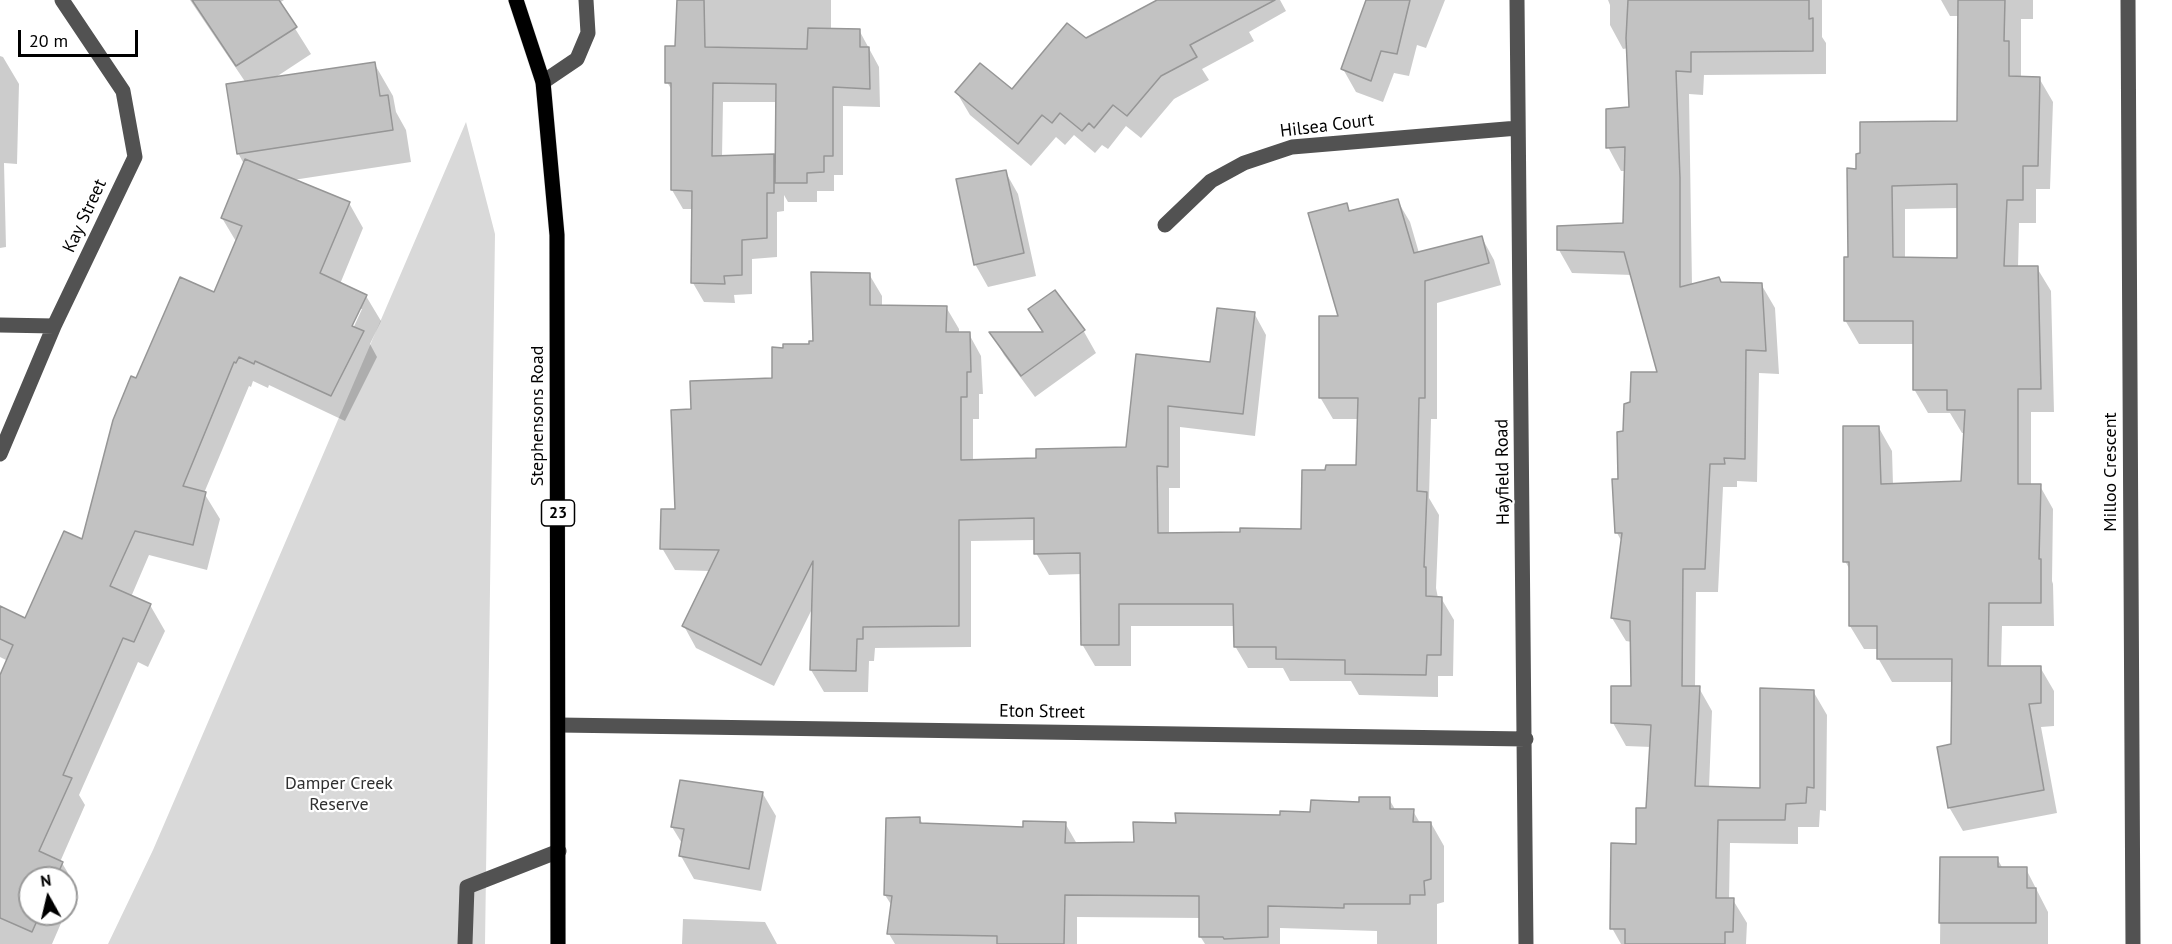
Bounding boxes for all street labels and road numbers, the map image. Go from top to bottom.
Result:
street label: Hilsea Court [1279,110,1375,142]
street label: Kay Street [59,176,111,256]
street label: Stephensons Road [527,346,549,486]
street label: Milloo Crescent [2100,412,2122,532]
street label: Hayfield Road [1491,419,1515,525]
road number: 23 [542,500,574,526]
street label: Eton Street [999,700,1085,724]

